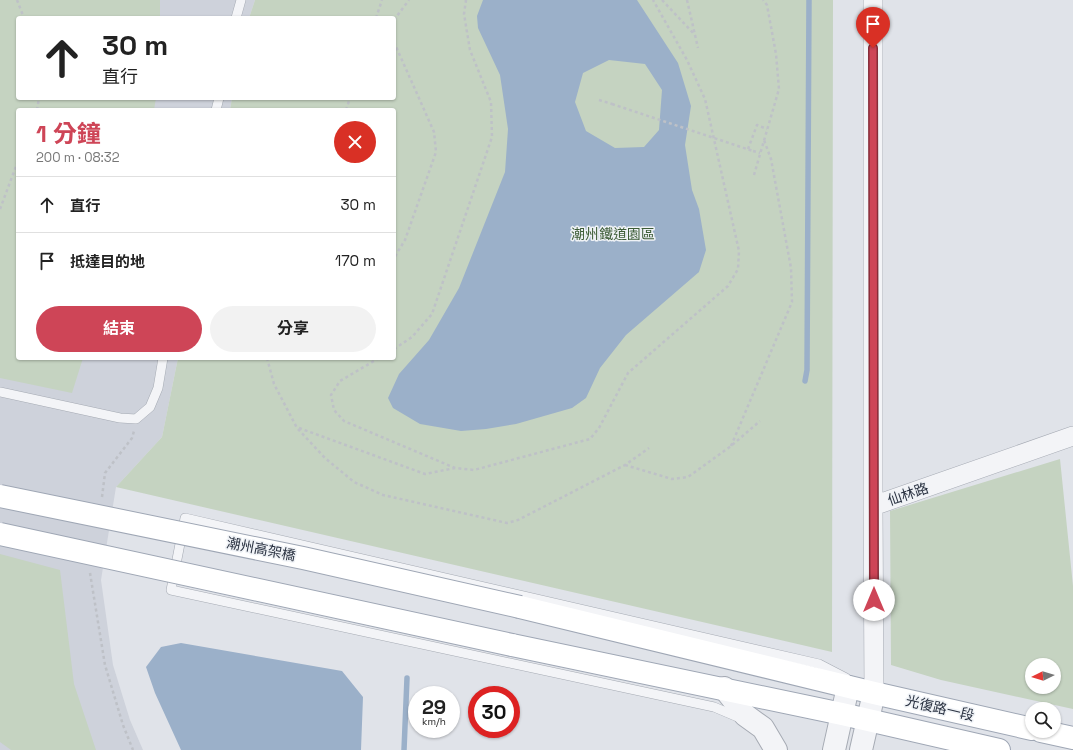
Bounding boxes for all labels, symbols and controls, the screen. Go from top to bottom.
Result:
pin [856,7.0,890,48]
icon: arrive [862,13,884,35]
text: 30 m [102,27,168,63]
icon: ahead [36,32,88,84]
text: 直行 [102,65,138,88]
text: 1 分鐘 [36,118,101,149]
button: close [334,121,376,163]
text: 200 m · 08:32 [36,149,120,166]
icon: ahead [36,194,58,216]
text: 30 m [341,195,376,214]
text: 直行 [70,196,100,215]
park label: 潮州鐵道園區 [571,225,655,243]
icon: arrive [36,250,58,272]
text: 170 m [335,251,376,270]
text: 抵達目的地 [70,252,145,271]
button: 結束 [36,306,202,352]
button: 分享 [210,306,376,352]
street label: 仙林路 [885,479,931,509]
street label: 潮州高架橋 [225,533,297,565]
position arrow [853,579,895,621]
north arrow [1025,658,1061,694]
map controls [1025,658,1061,738]
speed limit sign: 30 [468,686,520,738]
street label: 光復路一段 [904,691,976,725]
text: 29 [422,694,446,720]
button: search [1025,702,1061,738]
text: km/h [422,715,446,728]

